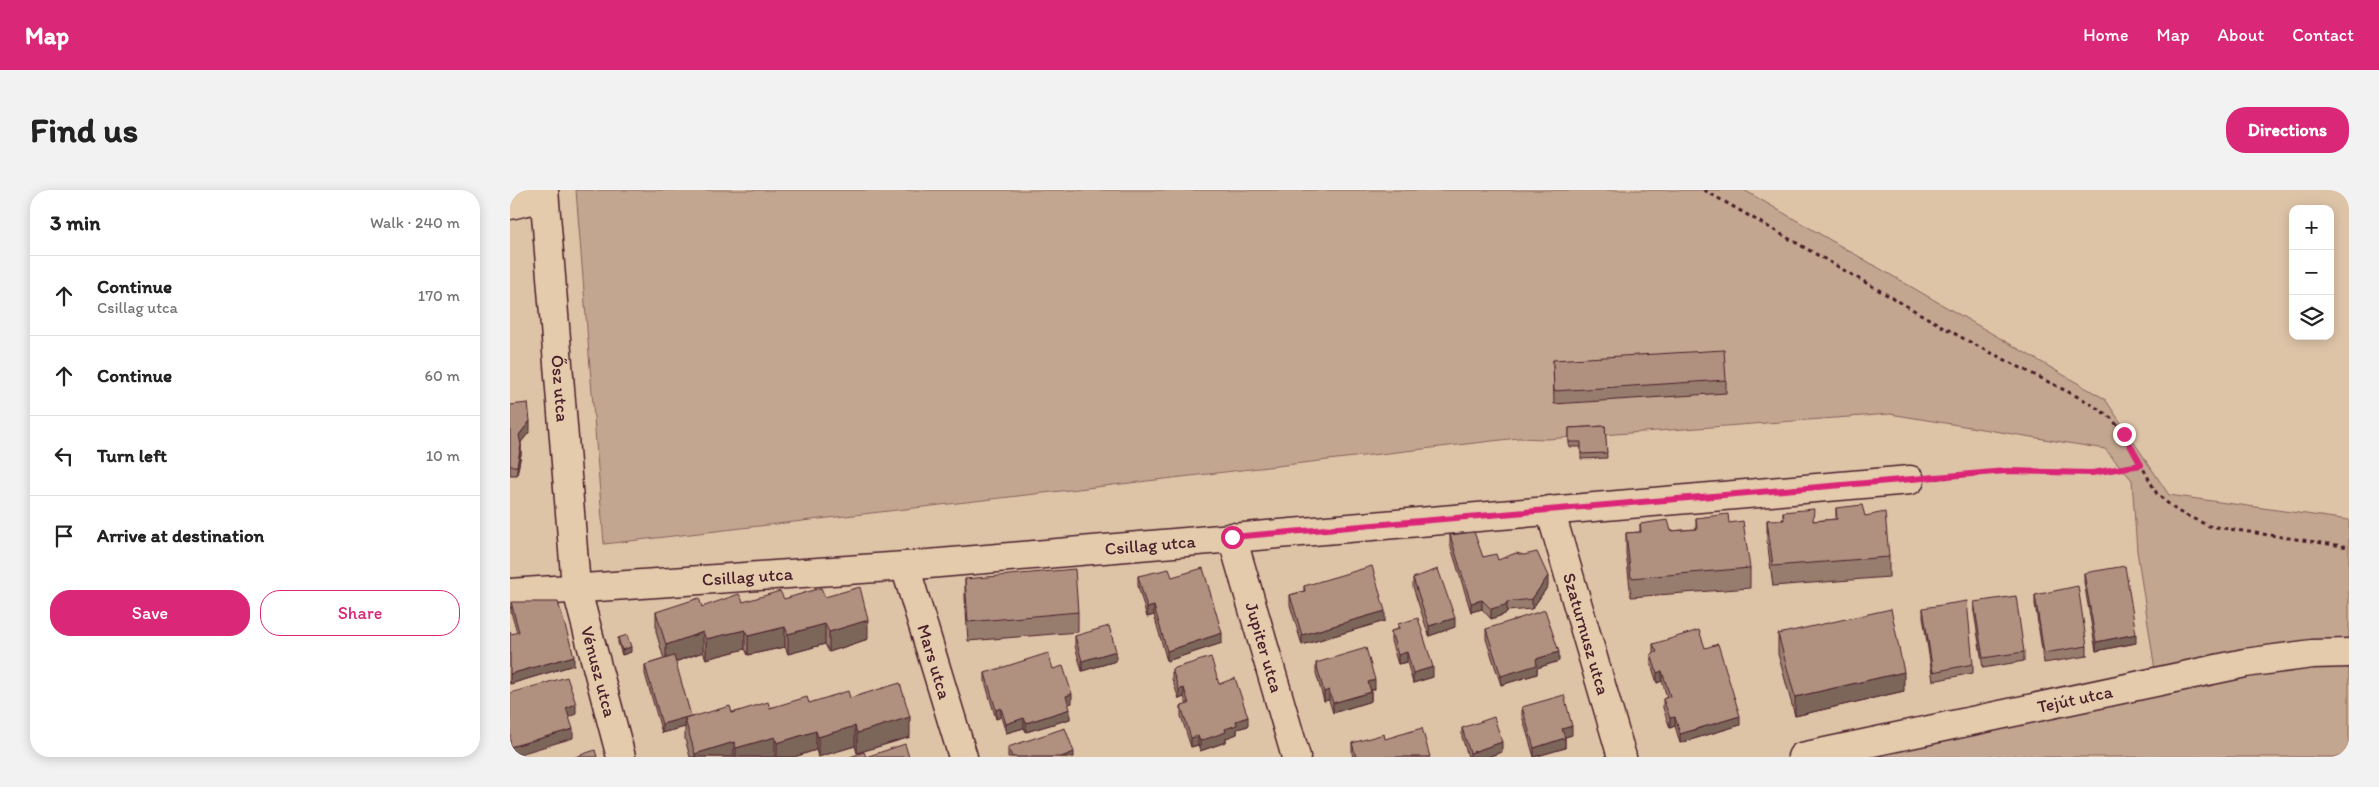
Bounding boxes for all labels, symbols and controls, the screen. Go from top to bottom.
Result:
text: Map [25,21,69,50]
text: Home [2083,24,2129,46]
text: Map [2157,24,2190,46]
text: About [2218,24,2264,46]
text: Contact [2292,24,2354,46]
button: Directions [2226,107,2349,153]
text: Find us [30,109,138,151]
map controls [2289,205,2334,340]
button: + [2289,205,2334,250]
text: 3 min [50,210,100,235]
text: Walk · 240 m [370,213,460,232]
button: − [2289,250,2334,295]
text: Continue [97,275,172,298]
icon: ahead [50,282,78,310]
text: 170 m [418,286,460,305]
button: layers [2289,295,2334,340]
text: Csillag utca [97,298,178,317]
street label: Ősz utca [546,354,574,423]
icon: ahead [50,362,78,390]
text: Continue [97,364,172,387]
text: 60 m [425,366,460,385]
route end [2113,423,2136,446]
icon: left [50,442,78,470]
text: Turn left [97,444,167,467]
text: 10 m [426,446,460,465]
icon: arrive [50,522,78,550]
text: Arrive at destination [97,524,264,547]
route start [1221,526,1244,549]
street label: Csillag utca [1104,530,1197,560]
street label: Csillag utca [701,563,794,591]
street label: Szaturnusz utca [1558,570,1614,698]
button: Save [50,590,250,636]
button: Share [260,590,460,636]
street label: Jupiter utca [1241,600,1288,695]
street label: Mars utca [912,622,956,702]
street label: Vénusz utca [576,624,621,720]
street label: Tejút utca [2035,680,2115,718]

